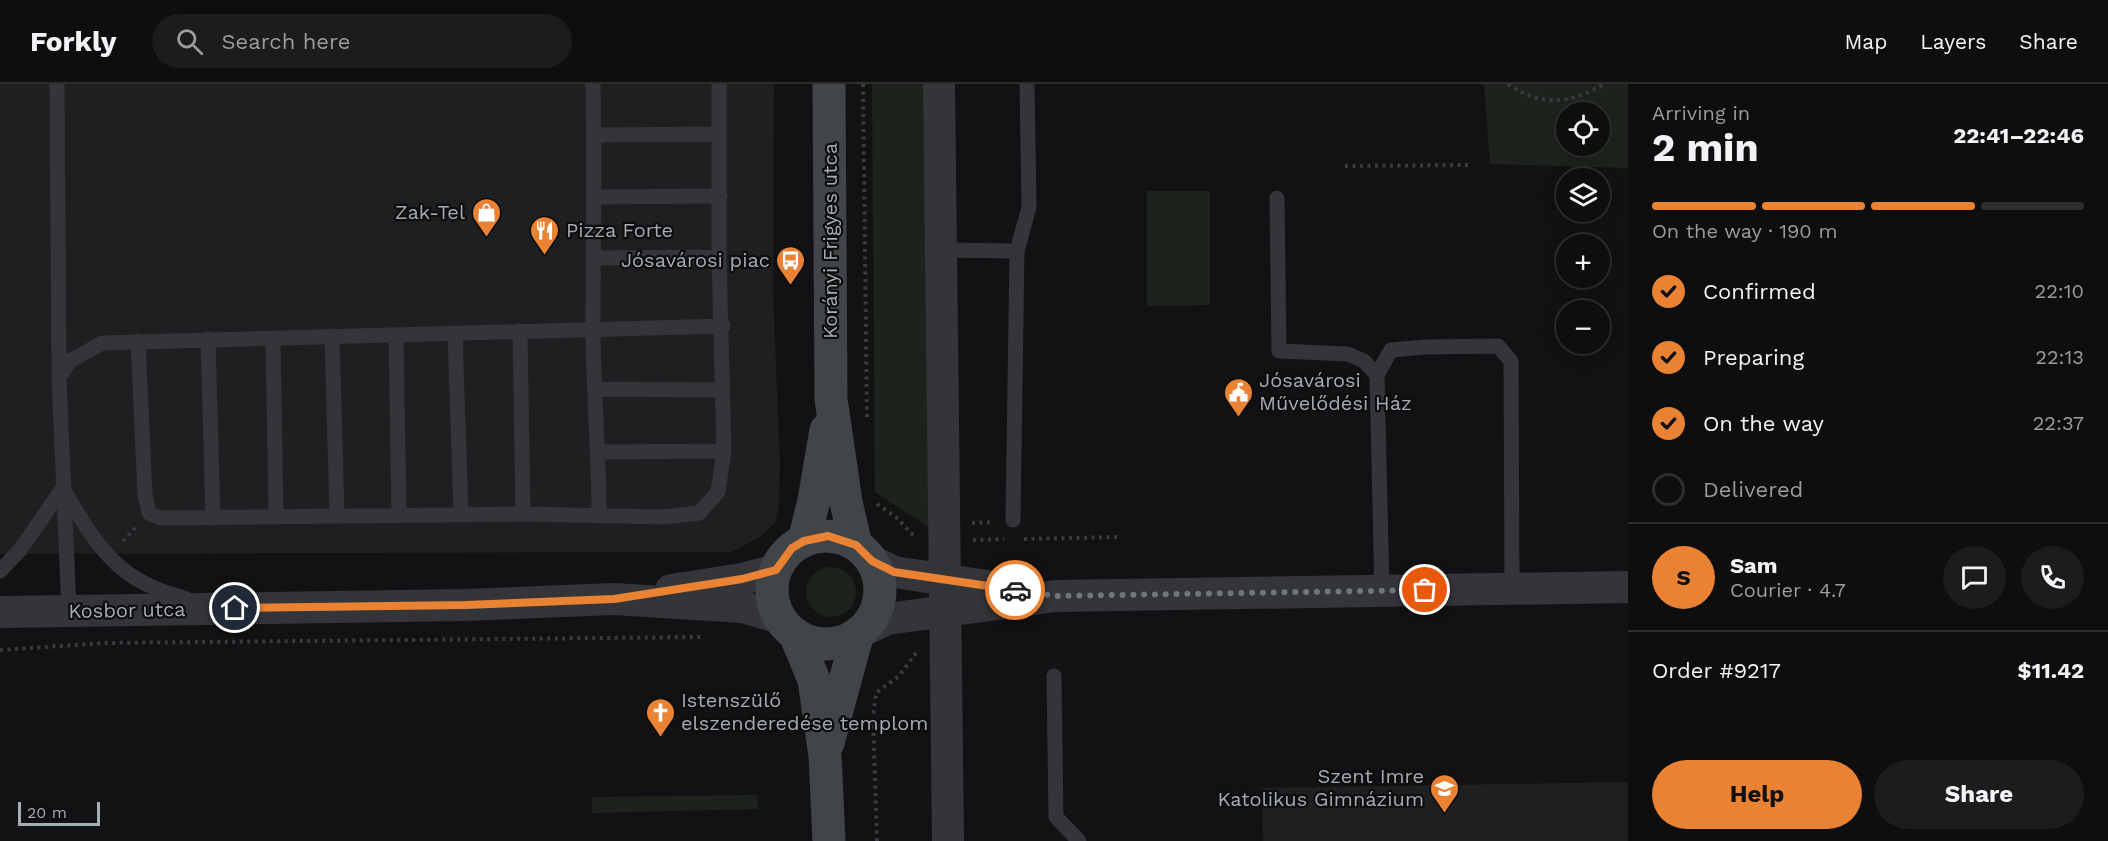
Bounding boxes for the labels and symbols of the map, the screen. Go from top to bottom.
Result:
street label: Korányi Frigyes utca [818,143,842,339]
shop icon: Zak-Tel [470,196,502,238]
place label: Zak-Tel [395,200,465,224]
restaurant icon: Pizza Forte [529,214,561,256]
place label: Pizza Forte [566,218,673,242]
bus stop icon: Jósavárosi piac [775,244,807,286]
place label: Jósavárosi piac [621,248,770,272]
place label: Jósavárosi Művelődési Ház [1259,368,1412,415]
public building icon: Jósavárosi Művelődési Ház [1222,376,1254,418]
courier [985,560,1045,620]
pin [1399,564,1450,615]
pin [209,582,260,633]
street label: Kosbor utca [68,597,186,623]
place label: Istenszülő elszenderedése templom [681,688,928,735]
church icon: Istenszülő elszenderedése templom [644,696,676,738]
place label: Szent Imre Katolikus Gimnázium [1217,764,1424,811]
school or university icon: Szent Imre Katolikus Gimnázium [1429,772,1461,814]
scale bar [18,799,100,826]

